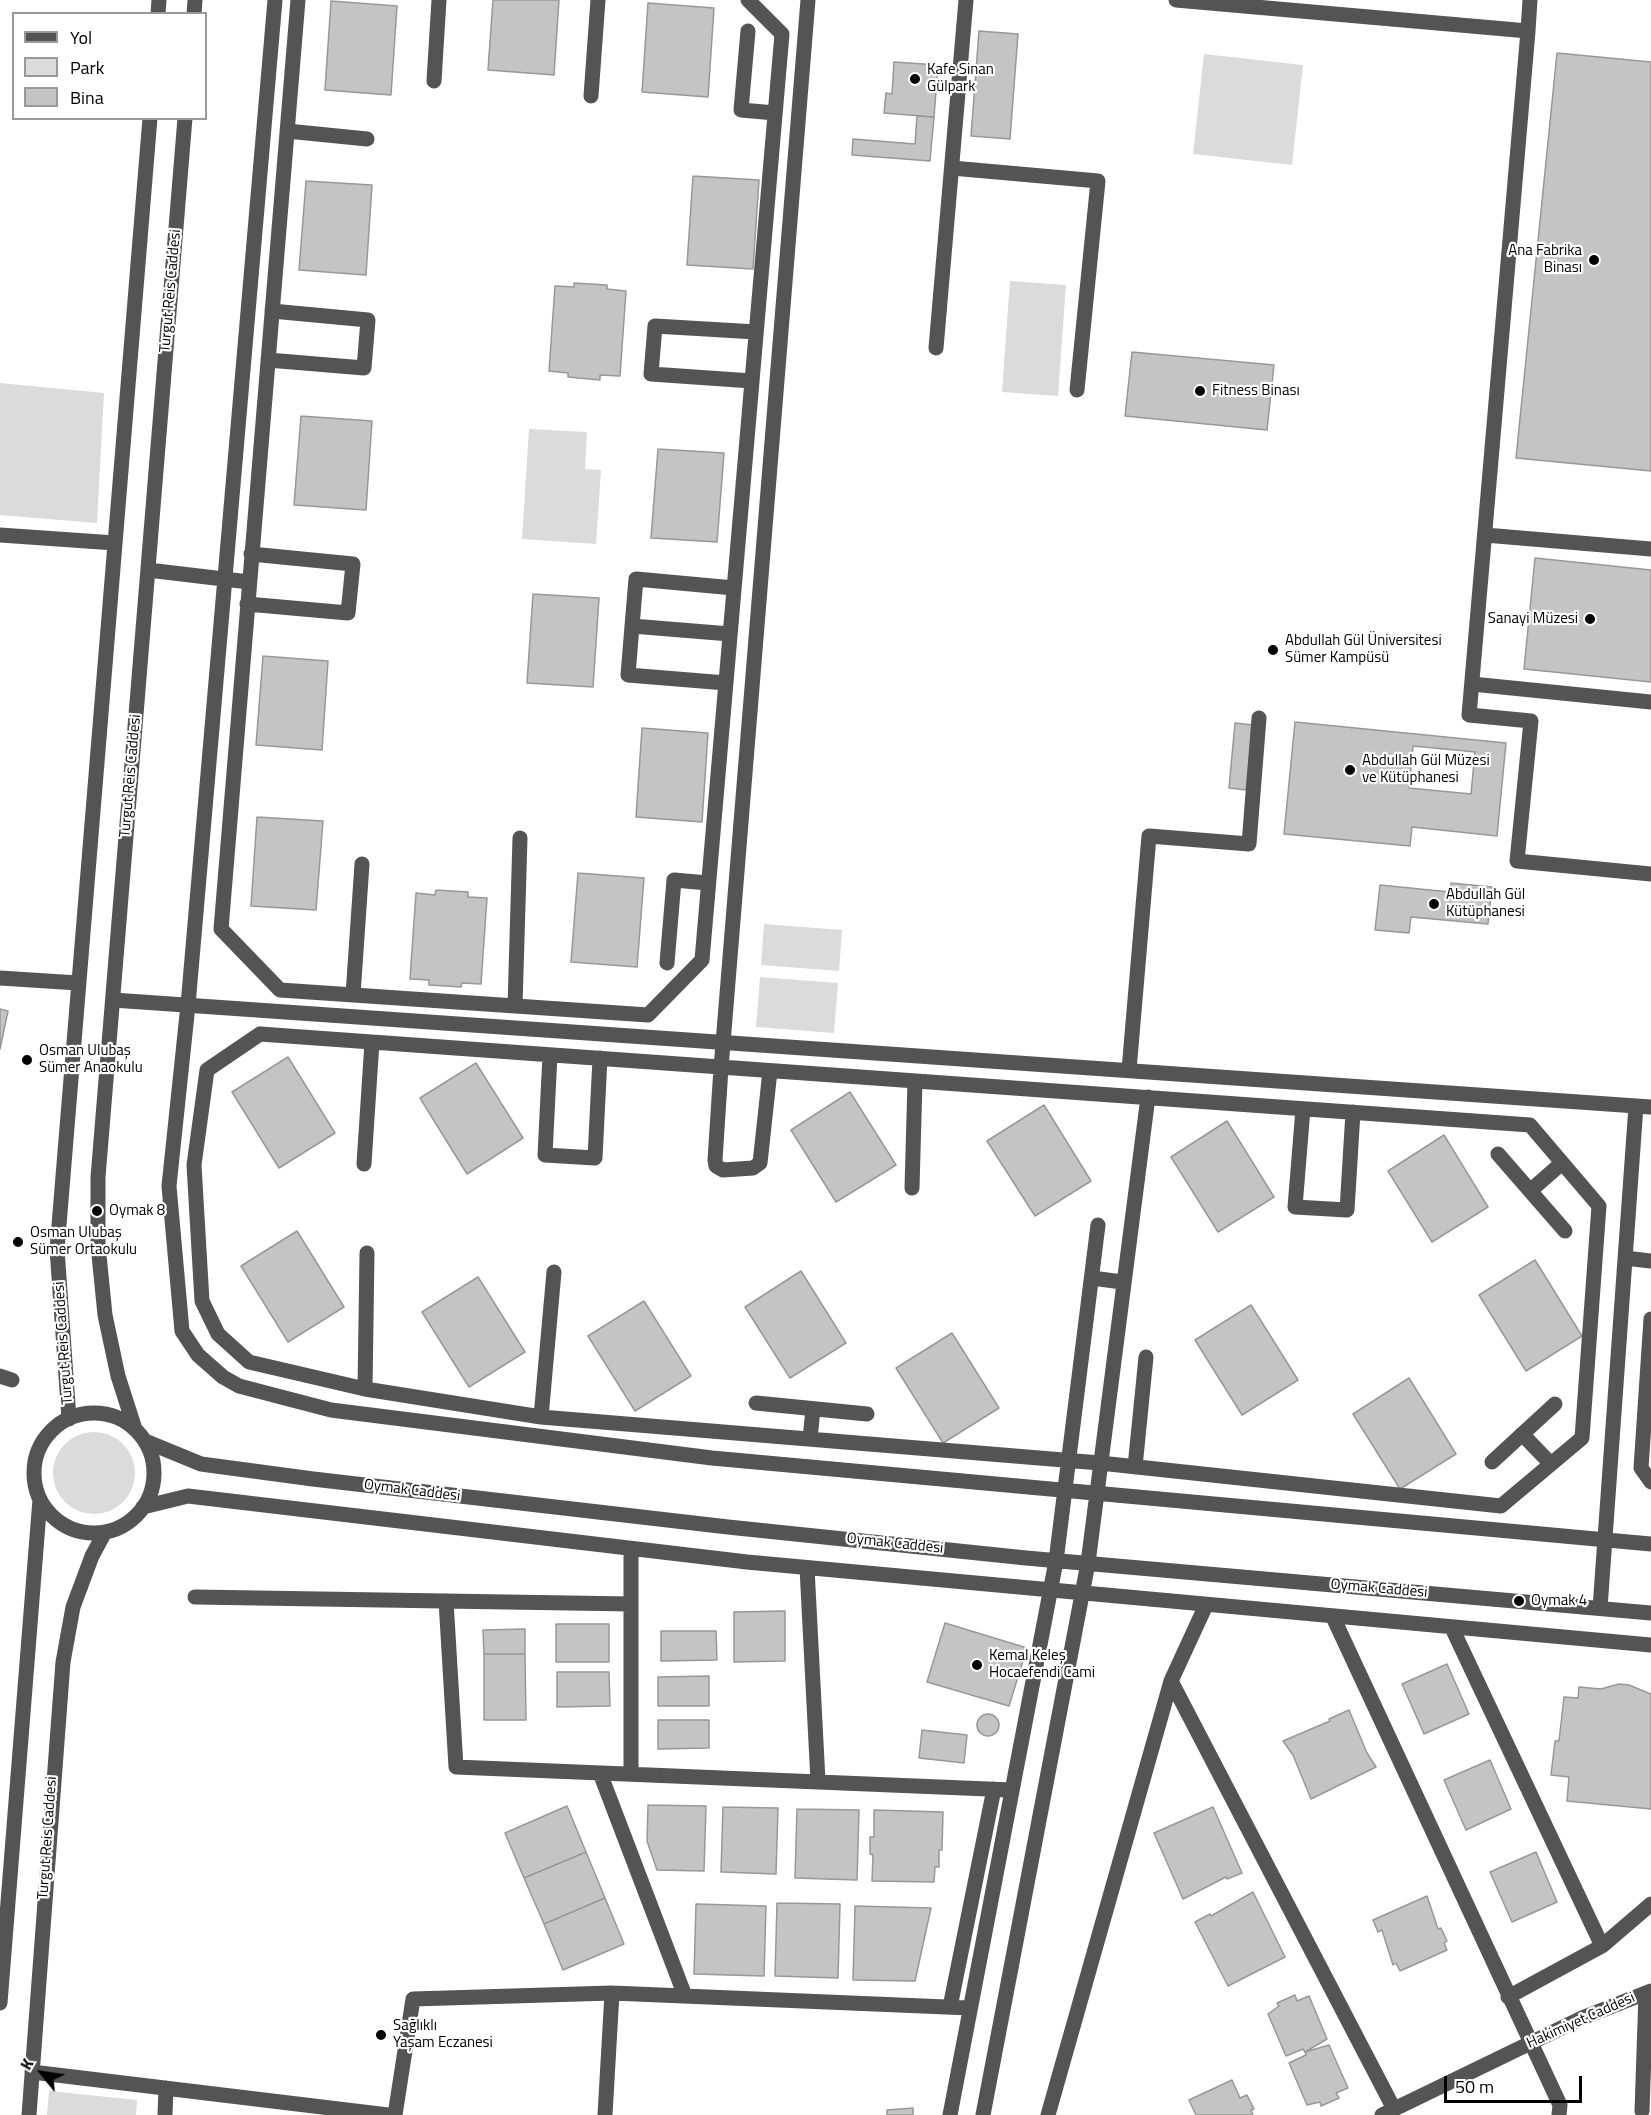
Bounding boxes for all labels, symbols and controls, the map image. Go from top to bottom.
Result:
legend [12,12,207,120]
text: Yol [70,24,92,51]
text: Park [70,54,104,81]
place label: Kafe Sinan Gülpark [927,61,994,96]
marker: Kafe Sinan Gülpark [908,72,922,86]
text: Bina [70,84,104,111]
street label: Turgut Reis Caddesi [157,229,185,353]
place label: Ana Fabrika Binası [1508,242,1582,277]
marker: Ana Fabrika Binası [1587,253,1601,267]
place label: Fitness Binası [1212,382,1300,400]
marker: Fitness Binası [1193,384,1207,398]
place label: Sanayi Müzesi [1488,610,1578,628]
marker: Sanayi Müzesi [1583,612,1597,626]
place label: Abdullah Gül Üniversitesi Sümer Kampüsü [1285,632,1442,667]
marker: Abdullah Gül Üniversitesi Sümer Kampüsü [1266,643,1280,657]
street label: Turgut Reis Caddesi [117,714,145,838]
place label: Abdullah Gül Müzesi ve Kütüphanesi [1362,752,1490,787]
marker: Abdullah Gül Müzesi ve Kütüphanesi [1343,763,1357,777]
place label: Abdullah Gül Kütüphanesi [1446,886,1525,921]
marker: Abdullah Gül Kütüphanesi [1427,897,1441,911]
place label: Osman Ulubaş Sümer Anaokulu [39,1042,143,1077]
marker: Osman Ulubaş Sümer Anaokulu [20,1053,34,1067]
place label: Oymak 8 [109,1202,165,1220]
marker: Oymak 8 [90,1204,104,1218]
place label: Osman Ulubaş Sümer Ortaokulu [30,1224,137,1259]
marker: Osman Ulubaş Sümer Ortaokulu [11,1235,25,1249]
street label: Turgut Reis Caddesi [51,1281,77,1405]
street label: Oymak Caddesi [363,1476,461,1506]
street label: Oymak Caddesi [846,1530,944,1558]
street label: Oymak Caddesi [1330,1576,1428,1602]
place label: Oymak 4 [1531,1592,1587,1610]
marker: Oymak 4 [1512,1594,1526,1608]
place label: Kemal Keleş Hocaefendi Cami [989,1647,1095,1682]
marker: Kemal Keleş Hocaefendi Cami [970,1658,984,1672]
street label: Turgut Reis Caddesi [35,1776,61,1900]
street label: Hakimiyet Caddesi [1524,1989,1638,2053]
place label: Sağlıklı Yaşam Eczanesi [393,2017,493,2052]
marker: Sağlıklı Yaşam Eczanesi [374,2028,388,2042]
north arrow [12,2043,72,2103]
text: K [14,2054,39,2074]
scale bar [1447,2064,1585,2102]
text: 50 m [1455,2073,1494,2100]

